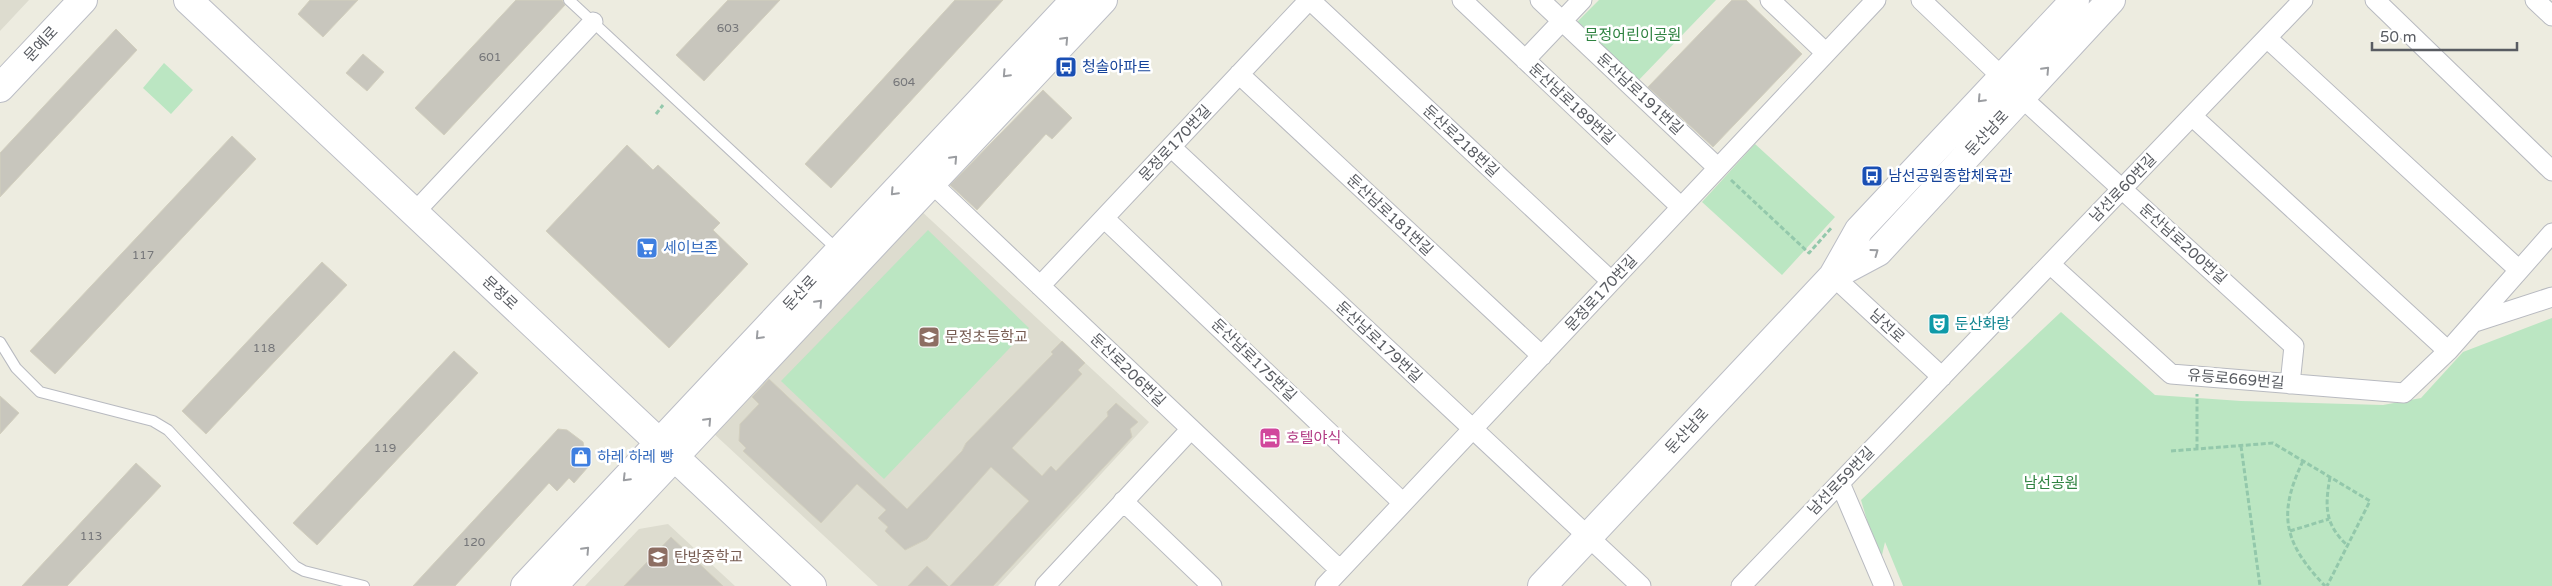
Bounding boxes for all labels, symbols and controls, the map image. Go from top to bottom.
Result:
scale bar [2372,20,2517,52]
house number: 603 [717,21,739,35]
street label: 문예로 [20,23,62,65]
park label: 문정어린이공원 [1585,26,1681,44]
text: 50 m [2380,28,2417,46]
one-way arrow [1059,37,1068,46]
house number: 601 [479,50,501,64]
street label: 둔산남로191번길 [1593,50,1687,138]
bus stop icon: 청솔아파트 [1054,55,1078,79]
place label: 청솔아파트 [1082,58,1151,76]
street label: 둔산남로189번길 [1525,60,1619,148]
one-way arrow [2040,66,2049,75]
one-way arrow [1003,68,1012,77]
house number: 604 [893,75,916,89]
one-way arrow [1978,94,1987,103]
street label: 문정로170번길 [1135,101,1215,185]
street label: 둔산로218번길 [1419,101,1503,181]
street label: 둔산남로 [1962,107,2012,159]
street label: 남선로60번길 [2086,150,2160,226]
one-way arrow [948,155,957,164]
bus stop icon: 남선공원종합체육관 [1860,164,1884,188]
place label: 남선공원종합체육관 [1888,167,2012,185]
street label: 둔산남로181번길 [1343,171,1437,259]
one-way arrow [891,187,900,196]
street label: 둔산남로200번길 [2136,200,2230,288]
supermarket icon: 세이브존 [635,236,659,260]
place label: 세이브존 [663,239,718,257]
house number: 117 [132,248,154,262]
one-way arrow [1869,249,1879,258]
street label: 문정로170번길 [1561,251,1641,335]
street label: 문정로 [479,272,521,314]
street label: 둔산로 [779,272,821,314]
street label: 둔산남로179번길 [1332,298,1426,386]
one-way arrow [813,299,822,308]
street label: 남선로 [1866,305,1908,347]
theatre icon: 둔산화랑 [1927,312,1951,336]
street label: 둔산남로175번길 [1208,315,1300,405]
place label: 둔산화랑 [1955,315,2010,333]
school or university icon: 문정초등학교 [917,325,941,349]
place label: 문정초등학교 [945,328,1028,346]
street label: 둔산로206번길 [1087,330,1169,410]
one-way arrow [756,331,765,340]
house number: 118 [253,341,275,355]
street label: 유등로669번길 [2187,366,2285,392]
street label: 둔산남로 [1662,405,1712,457]
one-way arrow [702,418,711,427]
hotel icon: 호텔야식 [1258,426,1282,450]
place label: 호텔야식 [1286,429,1341,447]
house number: 119 [374,441,396,455]
street label: 남선로59번길 [1804,443,1878,519]
shop icon: 하레 하레 빵 [569,445,593,469]
place label: 하레 하레 빵 [597,448,674,466]
one-way arrow [623,473,632,482]
park label: 남선공원 [2023,474,2079,492]
house number: 113 [80,529,102,543]
house number: 120 [463,535,486,549]
school or university icon: 탄방중학교 [646,545,670,569]
one-way arrow [580,547,589,556]
place label: 탄방중학교 [674,548,743,566]

